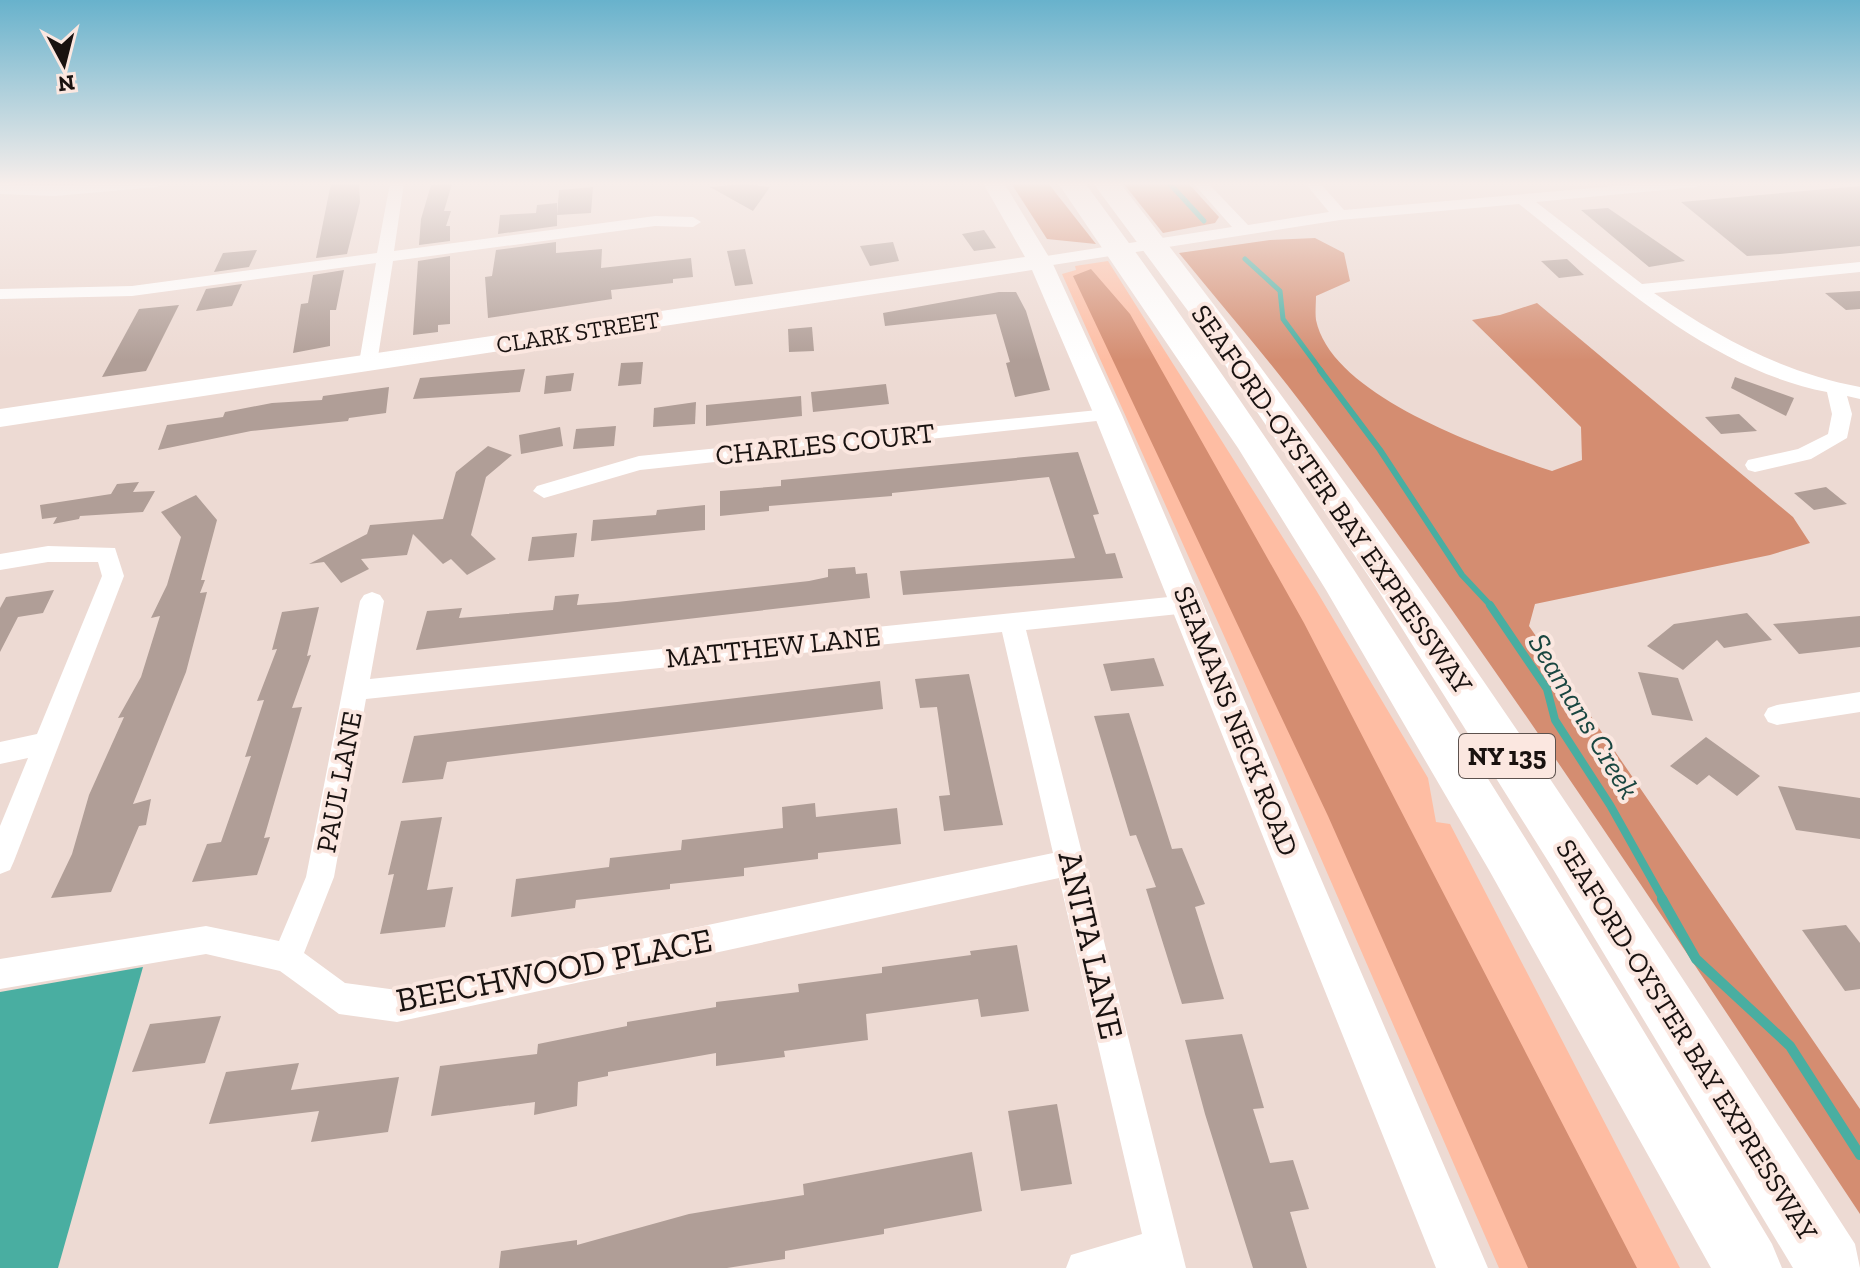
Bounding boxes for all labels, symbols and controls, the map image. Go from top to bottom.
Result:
north arrow [24,24,104,104]
text: N [56,69,76,98]
street label: SEAFORD-OYSTER BAY EXPRESSWAY [1185,298,1480,700]
street label: CLARK STREET [494,305,662,359]
street label: CHARLES COURT [714,416,936,472]
street label: SEAMANS NECK ROAD [1167,581,1305,861]
street label: MATTHEW LANE [664,619,882,675]
water label: Seamans Creek [1521,627,1647,805]
street label: PAUL LANE [309,709,369,855]
road number: NY 135 [1459,734,1555,778]
street label: SEAFORD-OYSTER BAY EXPRESSWAY [1549,833,1825,1247]
street label: ANITA LANE [1049,847,1133,1043]
street label: BEECHWOOD PLACE [393,919,715,1021]

